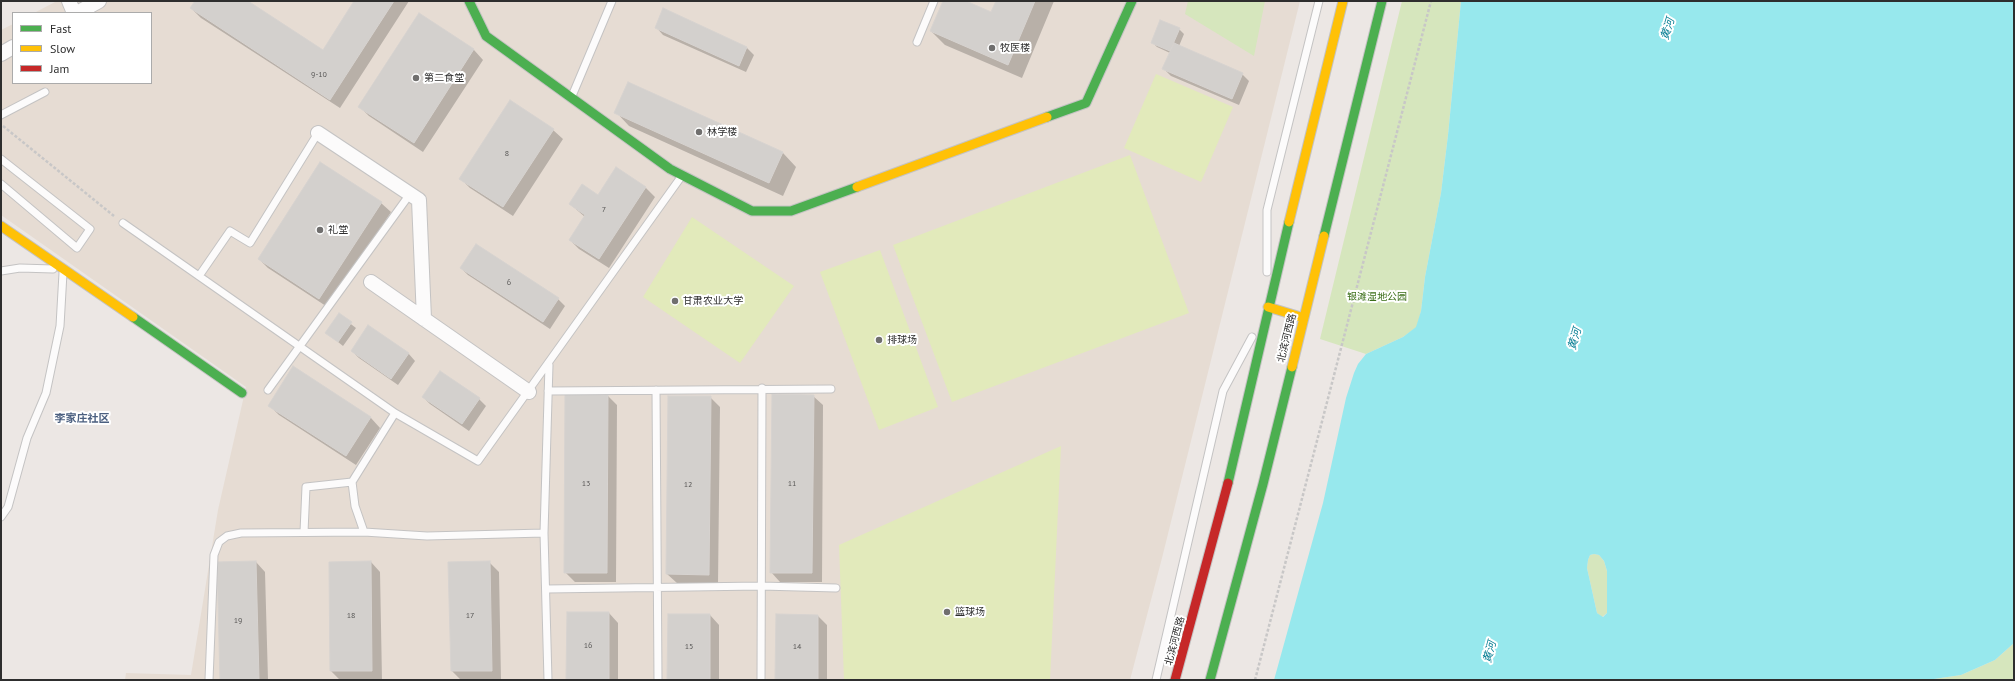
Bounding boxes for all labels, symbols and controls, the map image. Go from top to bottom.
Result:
legend [12,12,152,84]
water label: 黄河 [1658,17,1678,41]
text: Fast [50,21,71,36]
text: Slow [50,41,75,56]
place label: 牧医楼 [1000,42,1030,54]
marker: 牧医楼 [987,43,997,53]
text: Jam [50,61,69,76]
house number: 9-10 [311,70,327,80]
place label: 第二食堂 [424,72,464,84]
marker: 第二食堂 [411,73,421,83]
place label: 林学楼 [707,126,737,138]
marker: 林学楼 [694,127,704,137]
house number: 8 [505,149,509,159]
house number: 7 [602,205,606,215]
place label: 礼堂 [328,224,348,236]
marker: 礼堂 [315,225,325,235]
house number: 6 [507,278,511,288]
park label: 银滩湿地公园 [1347,291,1407,303]
place label: 甘肃农业大学 [683,295,743,307]
marker: 甘肃农业大学 [670,296,680,306]
street label: 北滨河西路 [1275,312,1299,364]
water label: 黄河 [1566,327,1584,351]
place label: 排球场 [887,334,917,346]
marker: 排球场 [874,335,884,345]
district label: 李家庄社区 [55,412,109,426]
house number: 13 [582,479,590,489]
house number: 11 [788,479,796,489]
house number: 12 [684,480,692,490]
place label: 篮球场 [955,606,985,618]
marker: 篮球场 [942,607,952,617]
house number: 18 [347,611,355,621]
house number: 17 [466,611,474,621]
street label: 北滨河西路 [1163,615,1187,667]
house number: 19 [234,616,242,626]
water label: 黄河 [1481,640,1499,664]
house number: 16 [584,641,592,651]
house number: 15 [685,642,693,652]
house number: 14 [793,642,801,652]

